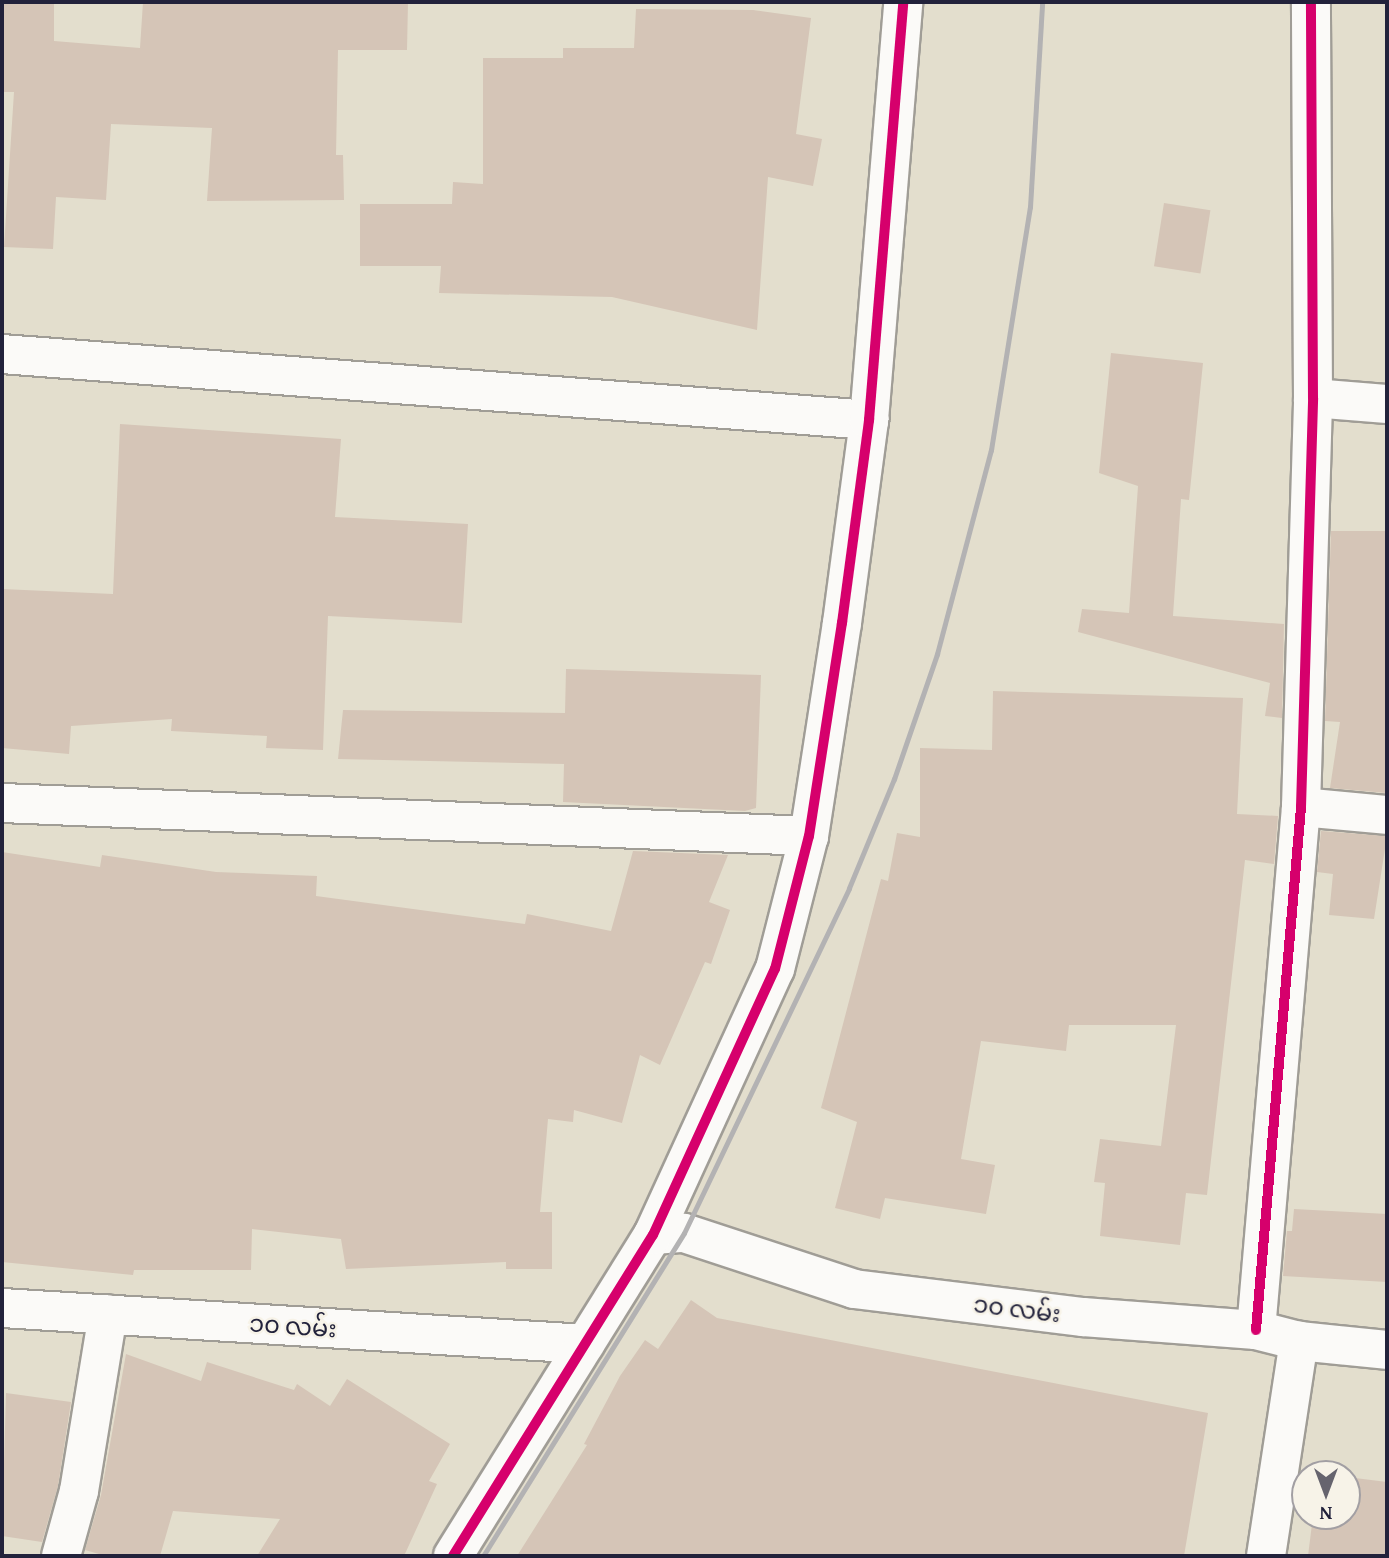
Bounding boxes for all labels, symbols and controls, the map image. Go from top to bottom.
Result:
street label: ၁၀ လမ်း [972,1289,1062,1329]
street label: ၁၀ လမ်း [248,1309,338,1343]
north arrow [1291,1460,1361,1530]
text: N [1320,1500,1332,1528]

